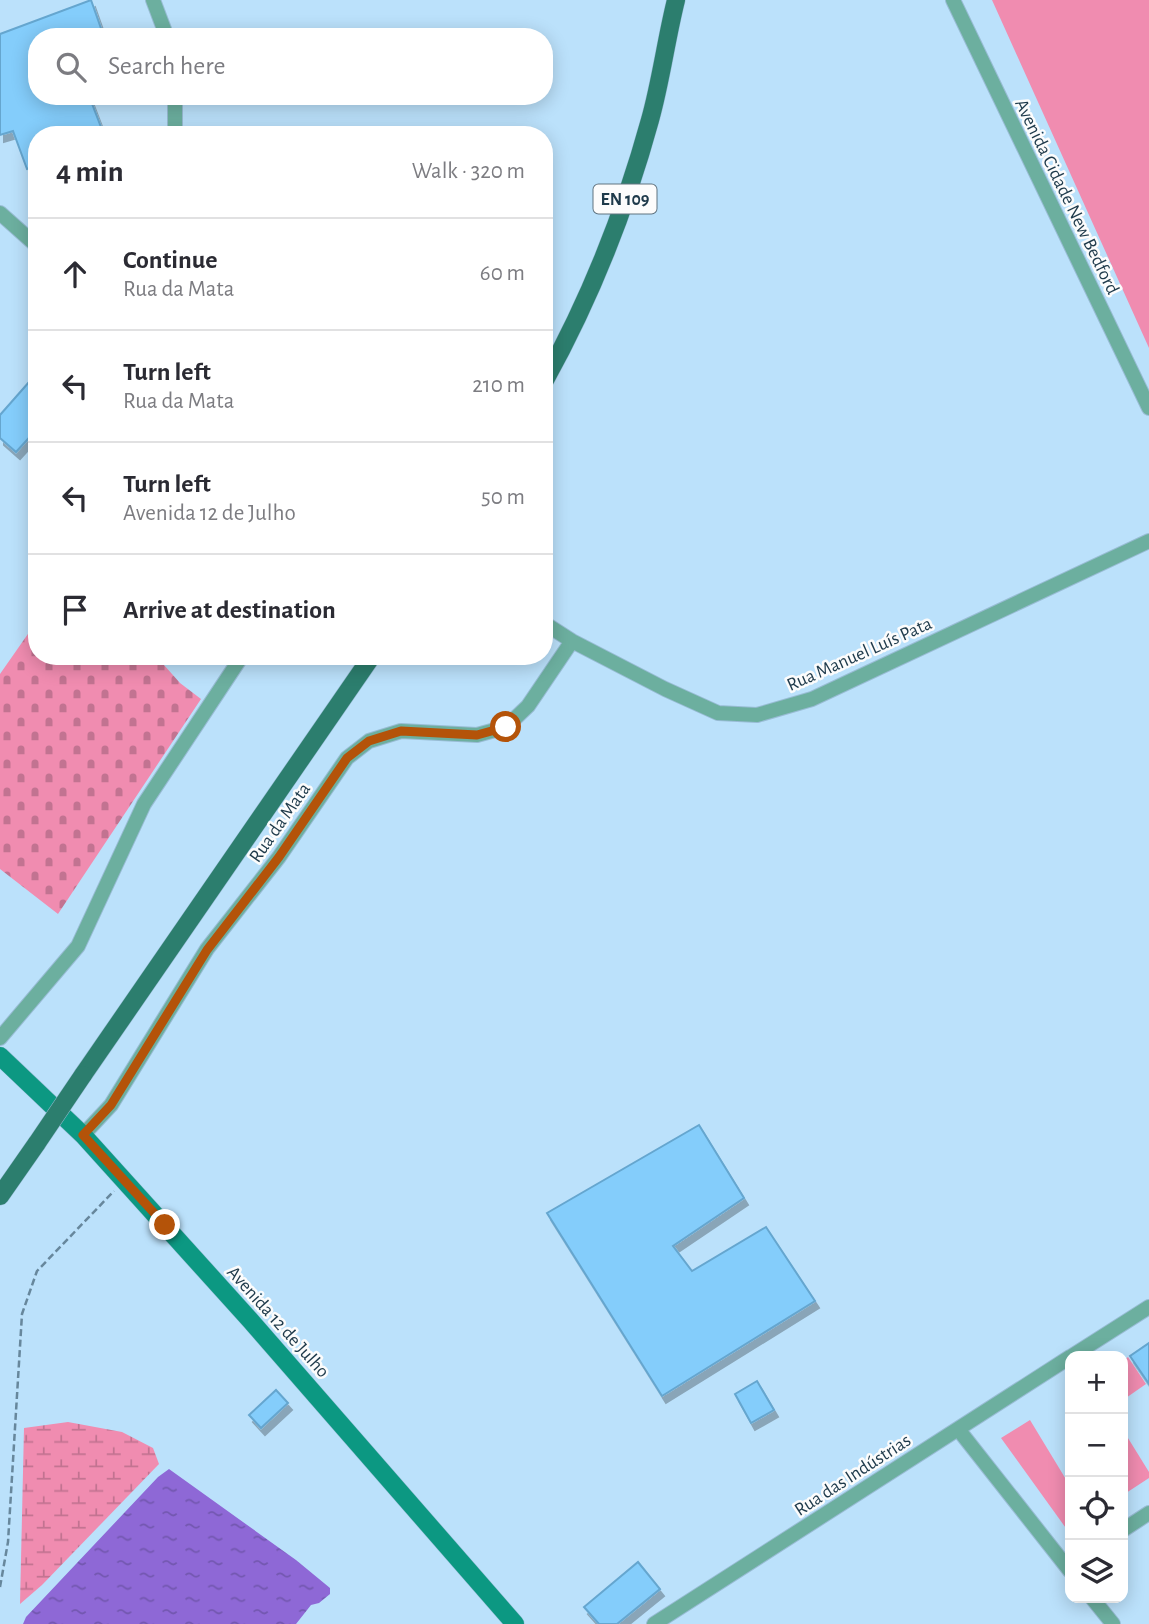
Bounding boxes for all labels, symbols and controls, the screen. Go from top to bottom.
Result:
search box [28,28,553,105]
icon: search [52,48,90,86]
text: Search here [108,53,226,79]
street label: Avenida Cidade New Bedford [1011,96,1122,297]
text: 4 min [56,157,124,187]
text: Walk · 320 m [412,160,525,183]
road number: EN 109 [594,184,656,214]
text: Continue [123,247,218,273]
icon: ahead [56,255,94,293]
text: 60 m [480,262,525,285]
text: Rua da Mata [123,278,234,301]
text: Turn left [123,359,211,385]
icon: left [56,367,94,405]
text: 210 m [472,374,525,397]
text: Rua da Mata [123,390,234,413]
text: Turn left [123,471,211,497]
icon: left [56,479,94,517]
text: 50 m [481,486,525,509]
text: Avenida 12 de Julho [123,502,296,525]
icon: arrive [56,591,94,629]
text: Arrive at destination [123,597,336,623]
street label: Rua Manuel Luís Pata [784,614,935,695]
route start [490,711,521,742]
street label: Rua da Mata [246,780,315,866]
route end [149,1209,180,1240]
street label: Avenida 12 de Julho [223,1263,333,1381]
map controls [1065,1351,1128,1603]
button: + [1065,1351,1128,1414]
button: − [1065,1414,1128,1477]
street label: Rua das Indústrias [791,1431,914,1520]
button: locate [1065,1477,1128,1540]
button: layers [1065,1540,1128,1603]

